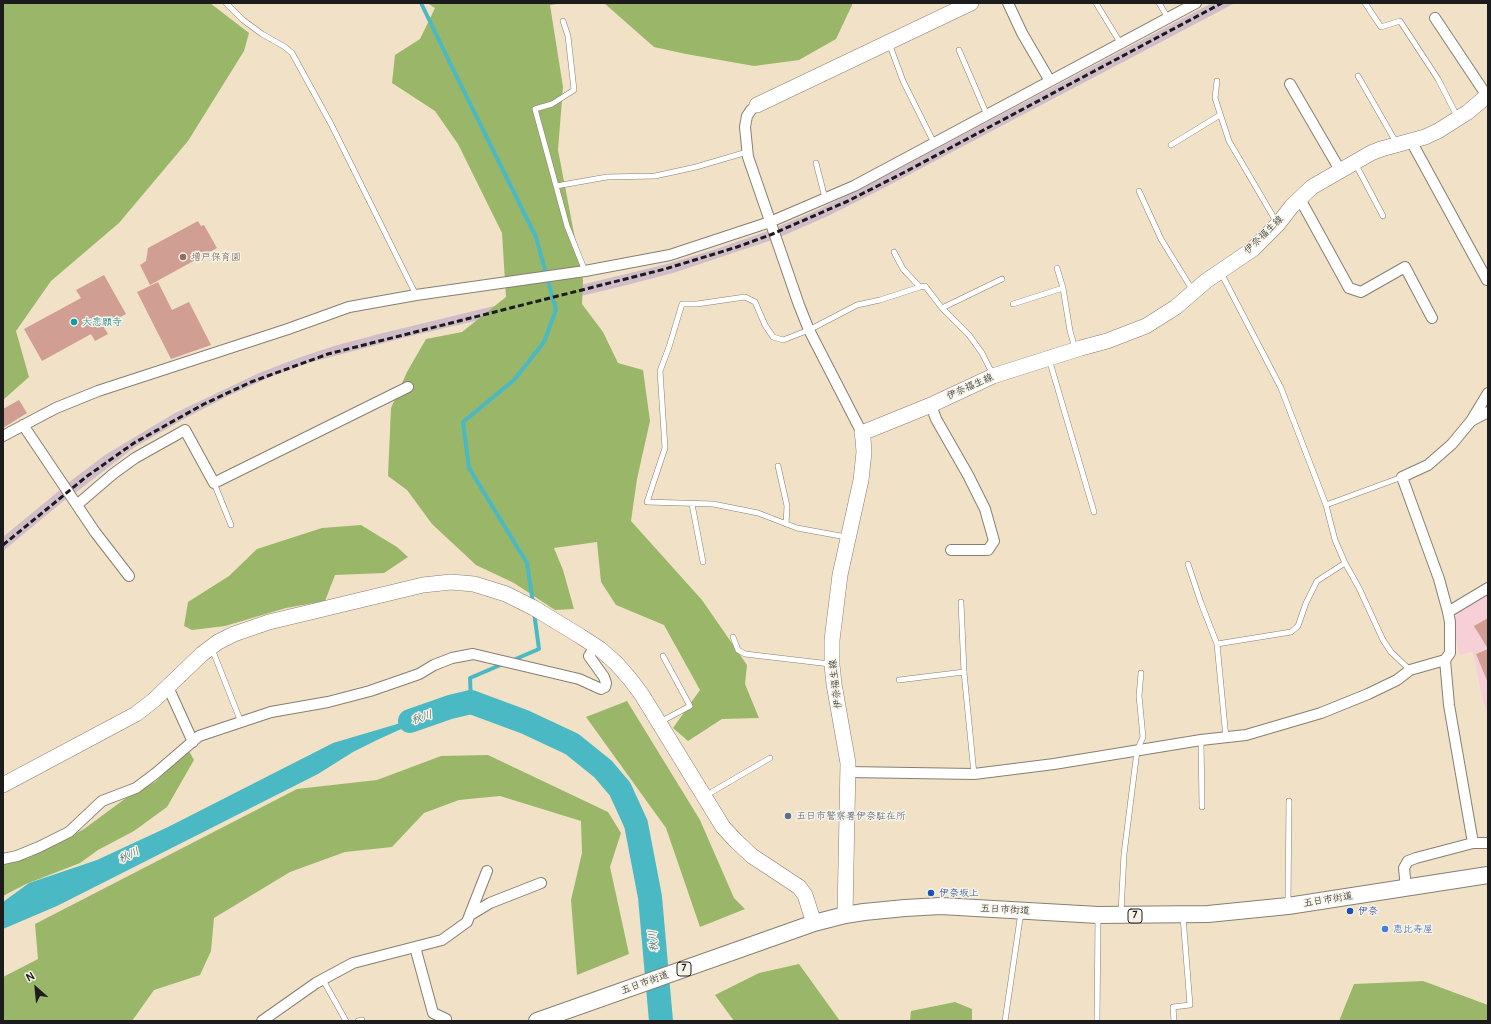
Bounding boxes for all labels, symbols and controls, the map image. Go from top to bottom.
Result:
street label: 伊奈福生線 [1242,213,1286,257]
place label: 増戸保育園 [191,251,241,263]
marker: 増戸保育園 [178,252,188,262]
place label: 大悲願寺 [82,316,122,328]
marker: 大悲願寺 [69,317,79,327]
street label: 伊奈福生線 [945,371,995,403]
street label: 伊奈福生線 [827,658,845,710]
water label: 秋川 [409,708,435,728]
place label: 五日市警察署伊奈駐在所 [796,810,906,822]
marker: 五日市警察署伊奈駐在所 [783,811,793,821]
water label: 秋川 [116,845,142,867]
place label: 伊奈坂上 [939,887,979,899]
marker: 伊奈坂上 [926,888,936,898]
street label: 五日市街道 [1302,890,1354,910]
street label: 五日市街道 [980,903,1030,917]
place label: 伊奈 [1358,905,1378,917]
marker: 伊奈 [1345,906,1355,916]
road number: 7 [1128,909,1142,923]
place label: 恵比寿屋 [1393,923,1433,935]
marker: 恵比寿屋 [1380,924,1390,934]
water label: 秋川 [646,929,662,953]
road number: 7 [677,962,691,976]
north arrow [16,968,56,1008]
text: N [24,969,37,984]
street label: 五日市街道 [619,969,671,997]

